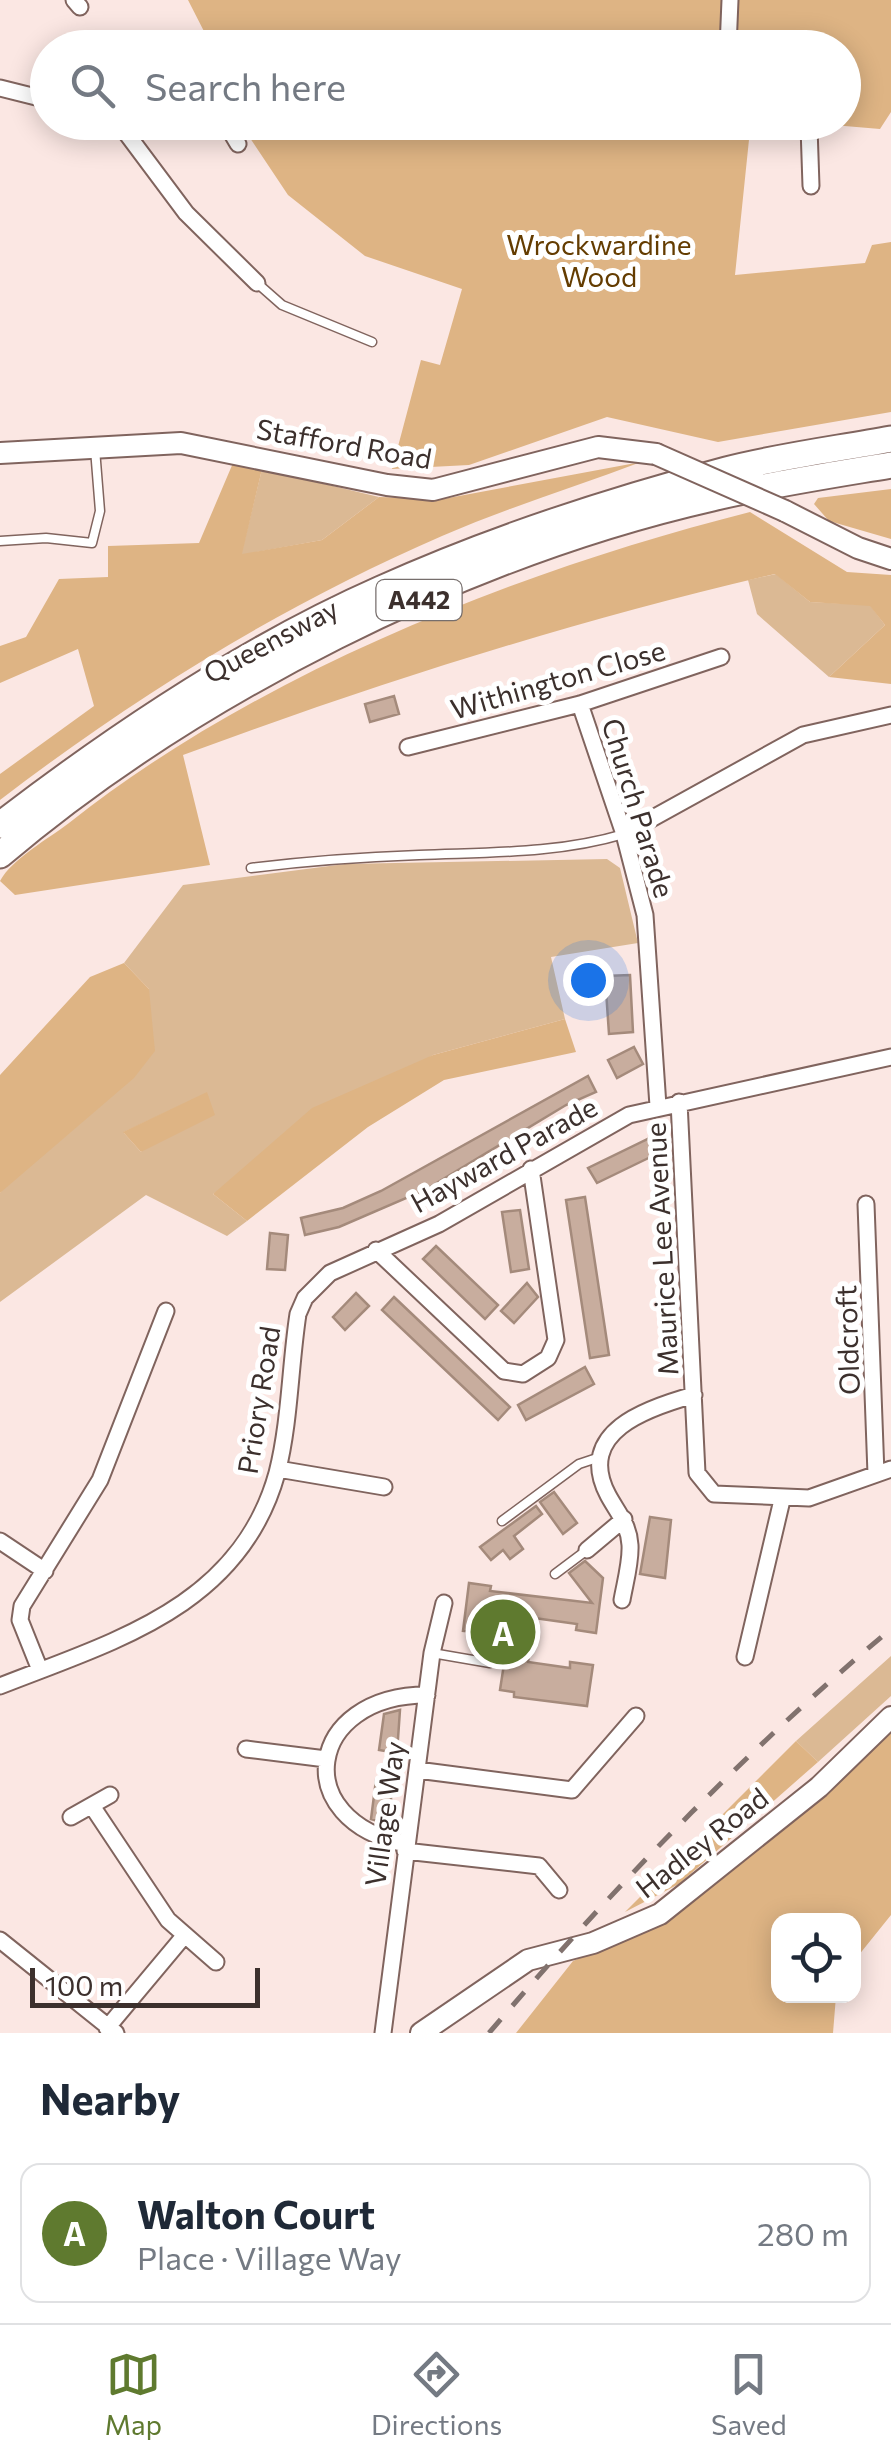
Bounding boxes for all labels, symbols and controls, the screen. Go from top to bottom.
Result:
search box [30,30,861,140]
icon: search [65,58,120,113]
text: Search here [145,62,346,109]
park label: Wrockwardine Wood [506,227,692,293]
street label: Stafford Road [254,411,434,475]
road number: A442 [376,580,462,620]
street label: Queensway [197,590,344,690]
street label: Withington Close [447,632,669,726]
street label: Church Parade [596,714,682,901]
your location [563,955,614,1006]
street label: Hayward Parade [405,1089,603,1219]
street label: Maurice Lee Avenue [637,1122,685,1376]
street label: Oldcroft [828,1285,866,1395]
street label: Priory Road [230,1324,286,1476]
pin: A [470,1594,536,1670]
street label: Village Way [357,1739,411,1889]
street label: Hadley Road [628,1780,774,1904]
map controls [771,1913,861,2003]
button: locate [771,1913,861,2003]
scale bar [30,1963,260,2008]
text: 100 m [45,1968,123,2002]
text: Nearby [40,2072,180,2124]
text: Walton Court [137,2190,375,2237]
text: A [63,2213,86,2253]
text: 280 m [757,2213,849,2253]
text: Place · Village Way [137,2237,402,2277]
tab: Map [104,2347,162,2441]
tab: Directions [371,2347,502,2441]
tab: Saved [711,2347,787,2441]

